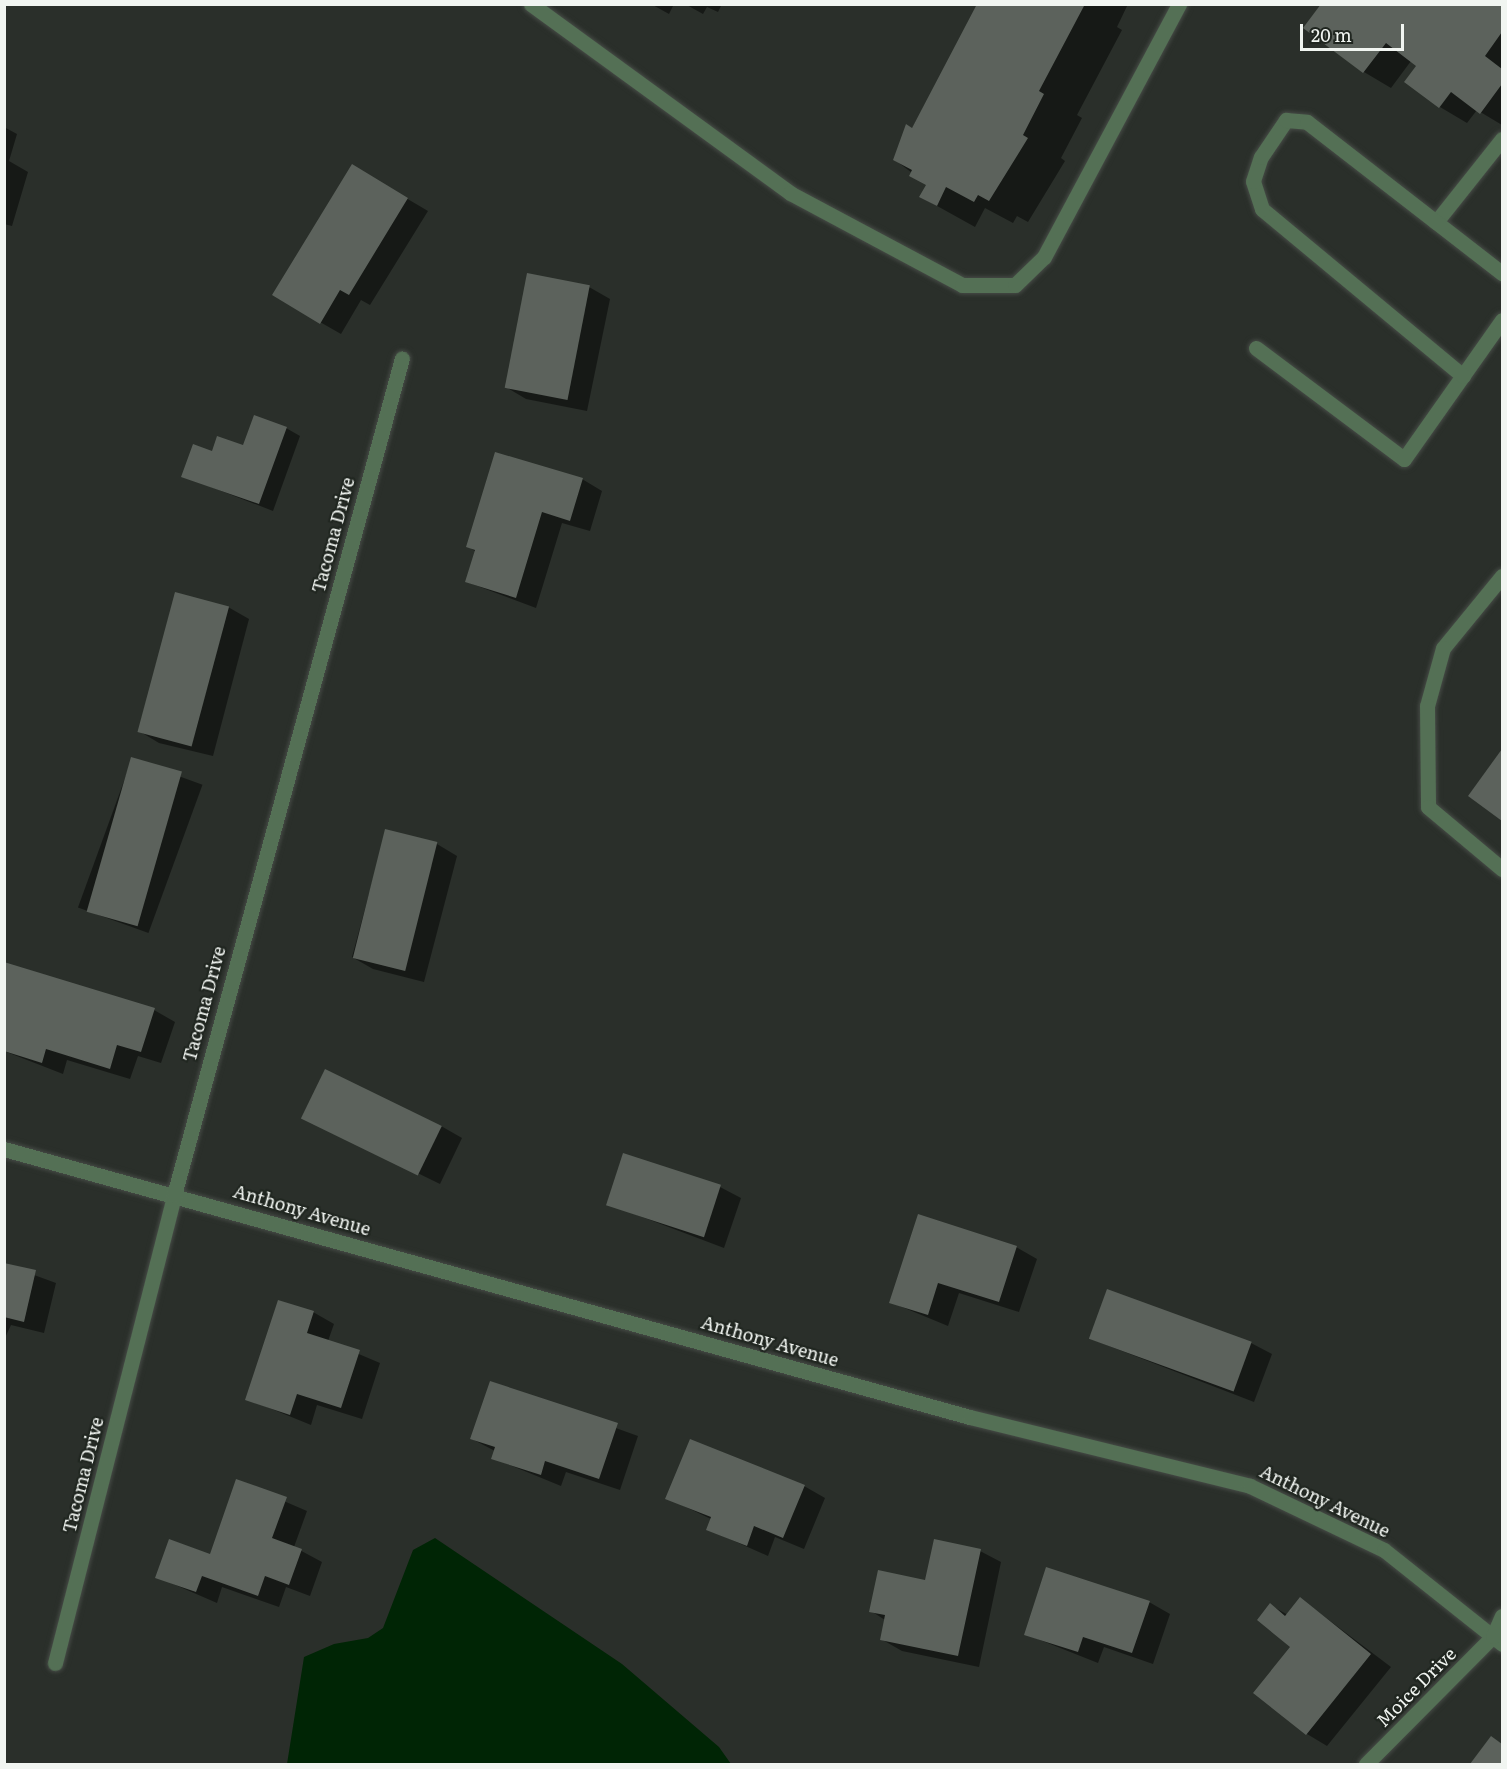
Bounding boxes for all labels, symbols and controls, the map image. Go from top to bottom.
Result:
scale bar [1303,12,1406,50]
text: 20 m [1311,21,1352,48]
street label: Tacoma Drive [307,475,359,595]
street label: Tacoma Drive [178,944,230,1064]
street label: Anthony Avenue [231,1180,373,1240]
street label: Anthony Avenue [699,1311,841,1371]
street label: Tacoma Drive [58,1415,108,1535]
street label: Anthony Avenue [1257,1460,1393,1542]
street label: Moice Drive [1372,1643,1460,1731]

